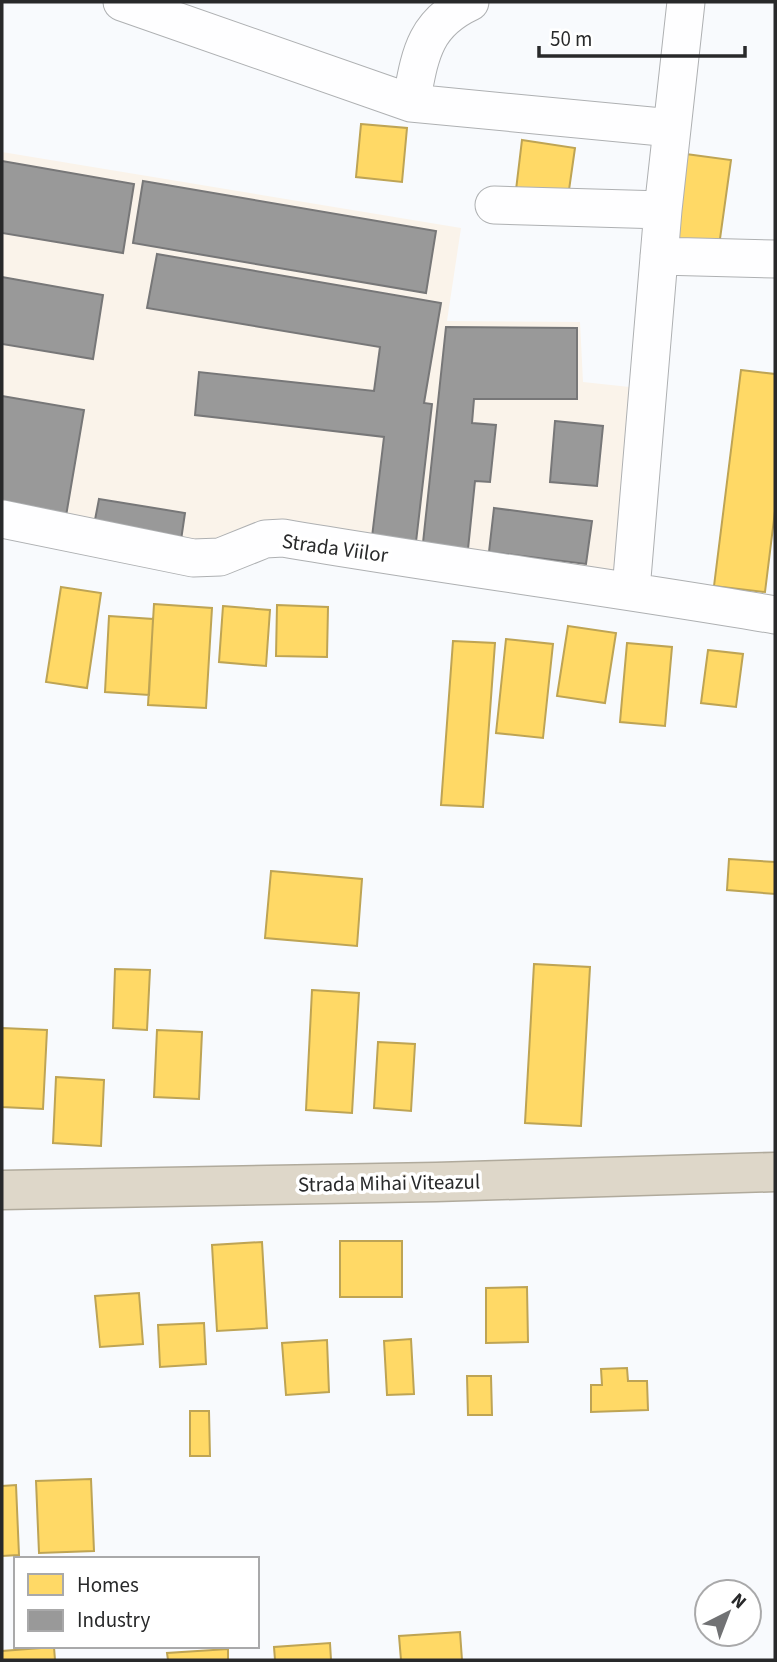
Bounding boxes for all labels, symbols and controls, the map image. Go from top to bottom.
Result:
scale bar [539,14,746,58]
text: 50 m [550,24,592,54]
street label: Strada Viilor [280,526,391,570]
street label: Strada Mihai Viteazul [298,1166,480,1200]
legend [14,1557,259,1648]
text: Homes [77,1570,139,1600]
north arrow [693,1578,763,1648]
text: N [725,1587,752,1616]
text: Industry [77,1605,150,1635]

